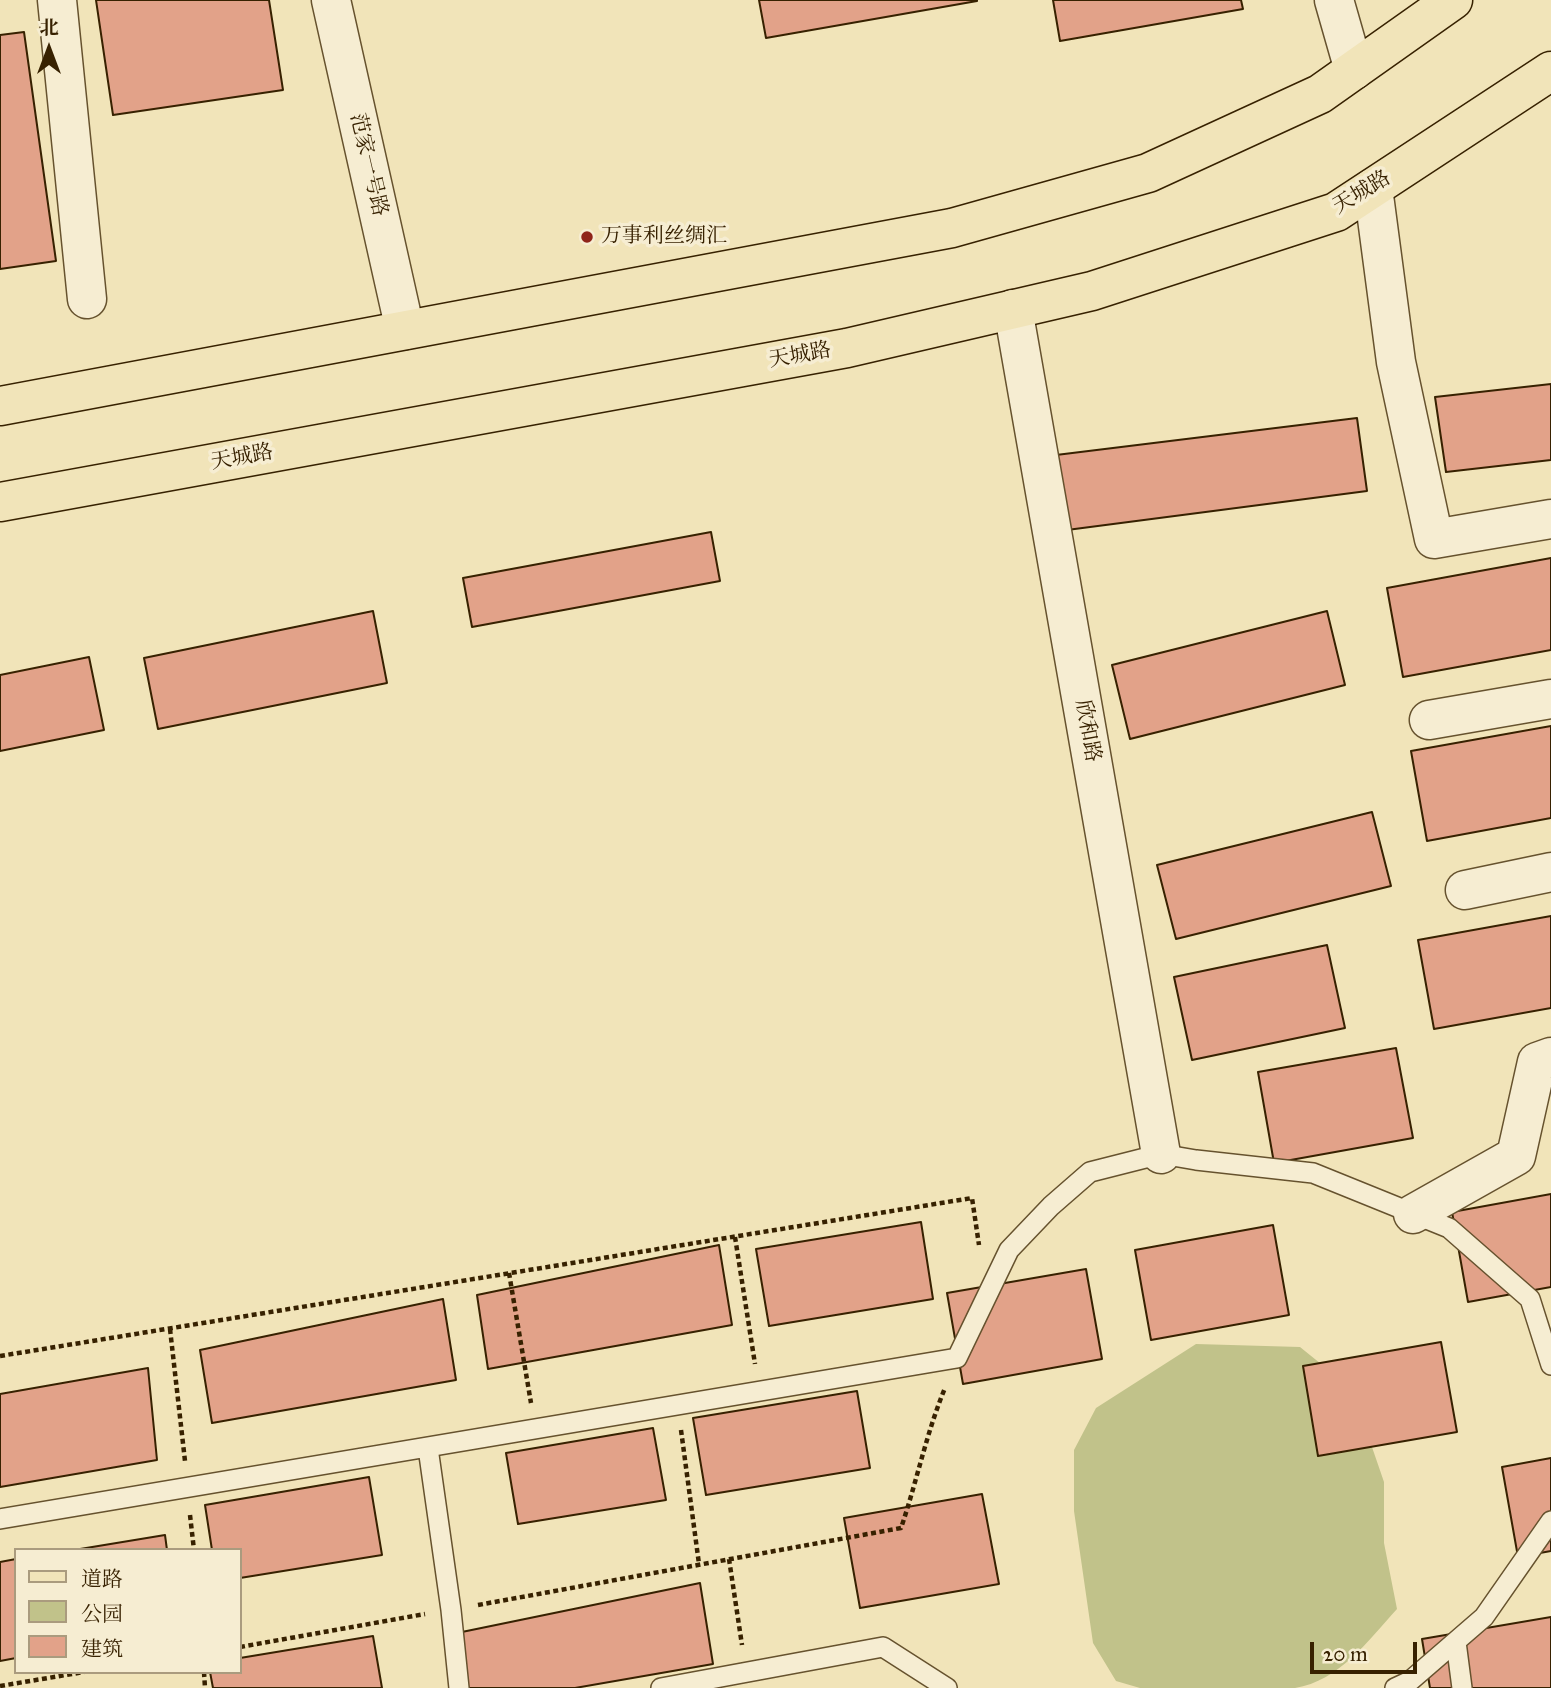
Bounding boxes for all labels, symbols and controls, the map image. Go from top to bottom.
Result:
north arrow [14,14,84,84]
text: 北 [39,16,59,39]
street label: 范家一号路 [344,111,392,219]
street label: 天城路 [1329,166,1395,220]
place label: 万事利丝绸汇 [601,224,727,250]
marker: 万事利丝绸汇 [579,229,595,245]
street label: 天城路 [767,338,833,374]
street label: 天城路 [209,440,275,476]
street label: 欣和路 [1069,698,1105,764]
legend [14,1548,242,1674]
text: 道路 [81,1566,123,1592]
text: 公园 [81,1601,123,1627]
scale bar [1313,1628,1420,1672]
text: 建筑 [81,1636,123,1662]
text: 20 m [1323,1641,1368,1667]

